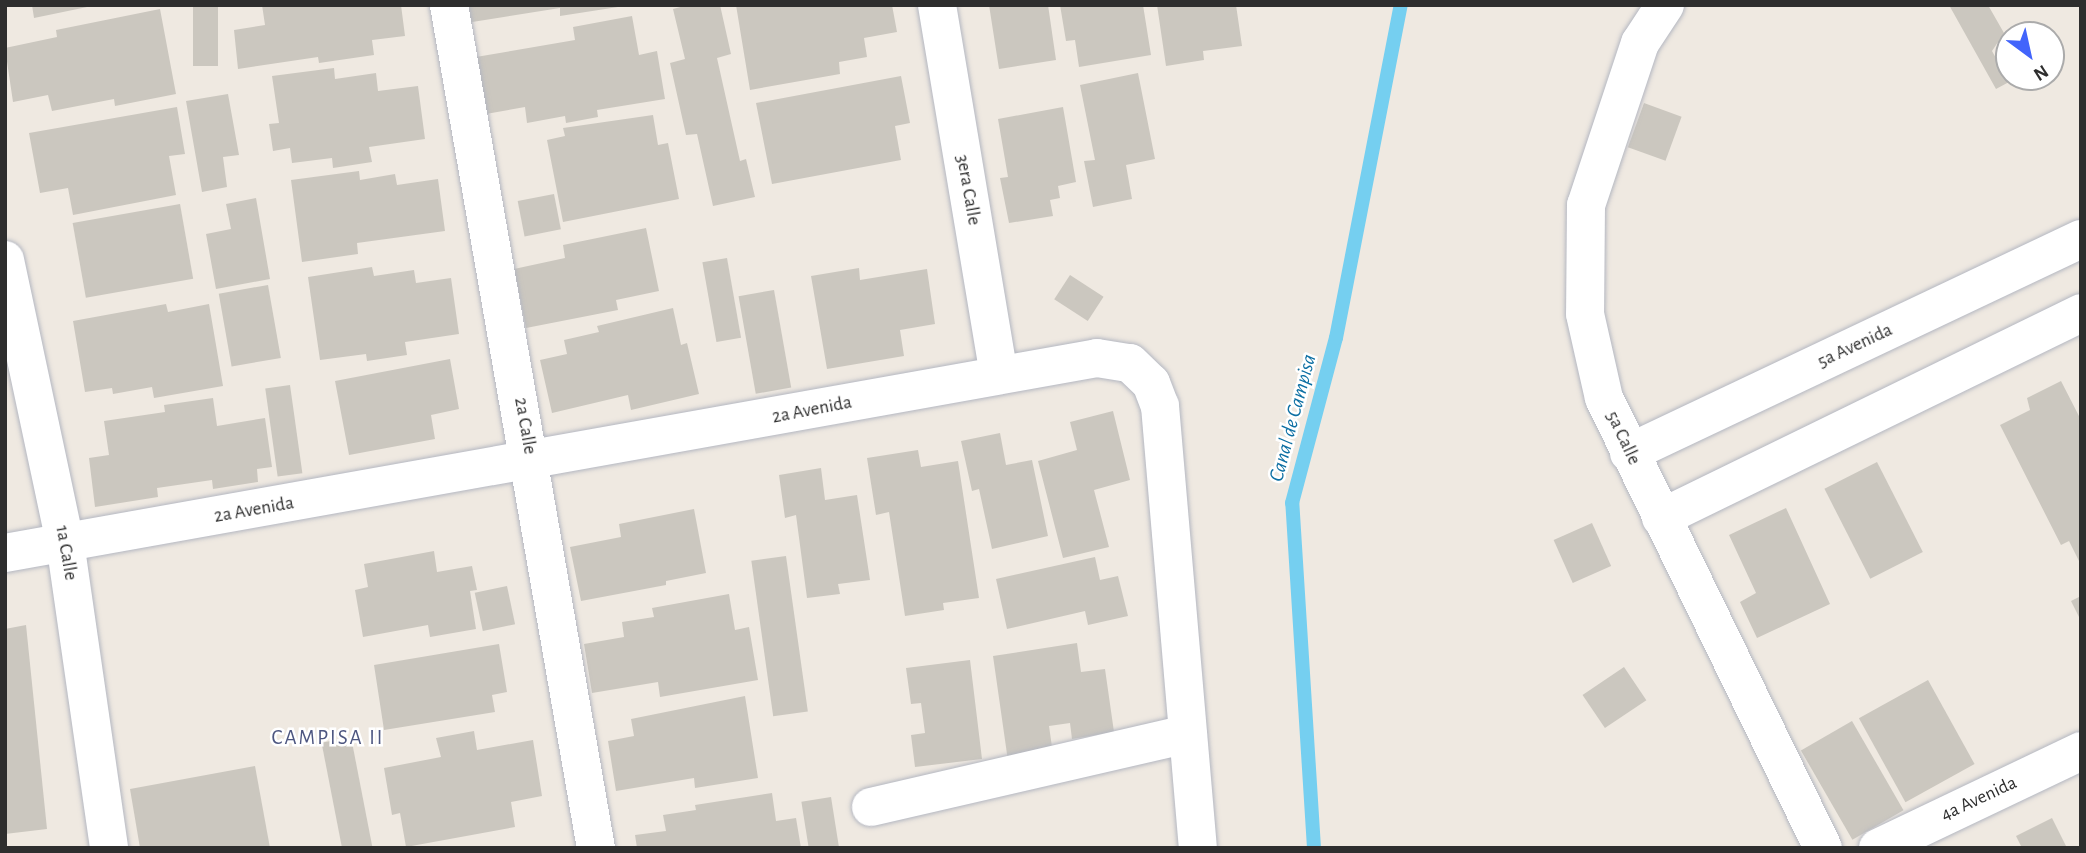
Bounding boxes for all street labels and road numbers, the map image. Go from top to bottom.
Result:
street label: 3era Calle [951,153,985,227]
street label: 5a Avenida [1814,319,1896,373]
street label: 2a Avenida [770,391,854,429]
street label: 2a Calle [509,396,541,456]
street label: 5a Calle [1601,408,1645,468]
street label: 2a Avenida [212,492,296,528]
street label: 1a Calle [50,524,82,582]
street label: 4a Avenida [1937,772,2021,826]

